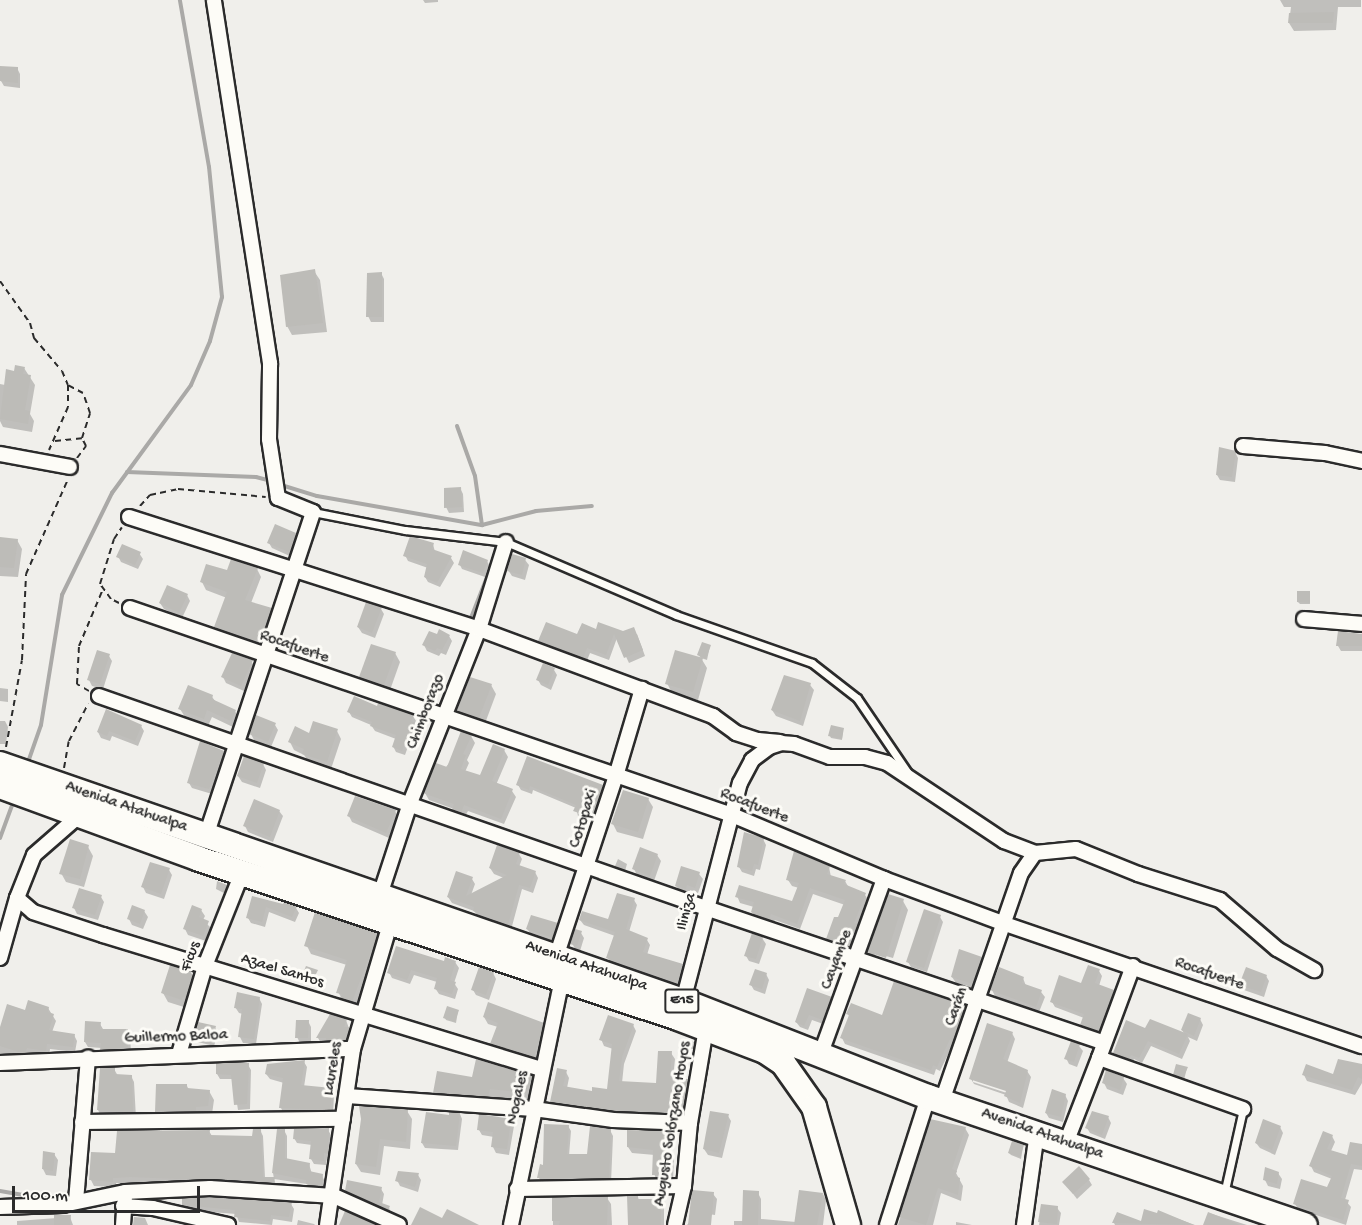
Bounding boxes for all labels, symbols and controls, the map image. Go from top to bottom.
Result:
street label: Rocafuerte [257,627,331,669]
street label: Chimborazo [404,672,450,752]
street label: Avenida Atahualpa [62,778,190,838]
street label: Rocafuerte [717,785,791,829]
street label: Cotopaxi [567,787,603,851]
street label: Iliniza [674,891,702,933]
street label: Cayambe [818,927,858,993]
street label: Avenida Atahualpa [522,937,650,997]
street label: Ficus [178,939,206,975]
street label: Azael Santos [238,950,326,994]
street label: Rocafuerte [1172,954,1246,996]
street label: Carán [942,985,974,1029]
road number: E15 [664,989,700,1013]
street label: Guillermo Baloa [124,1027,228,1049]
street label: Augusto Solórzano Hoyos [652,1040,696,1208]
street label: Laureles [320,1041,348,1097]
street label: Nogales [504,1069,534,1127]
street label: Avenida Atahualpa [978,1105,1106,1165]
scale bar [15,1174,202,1212]
text: 100 m [23,1186,68,1207]

